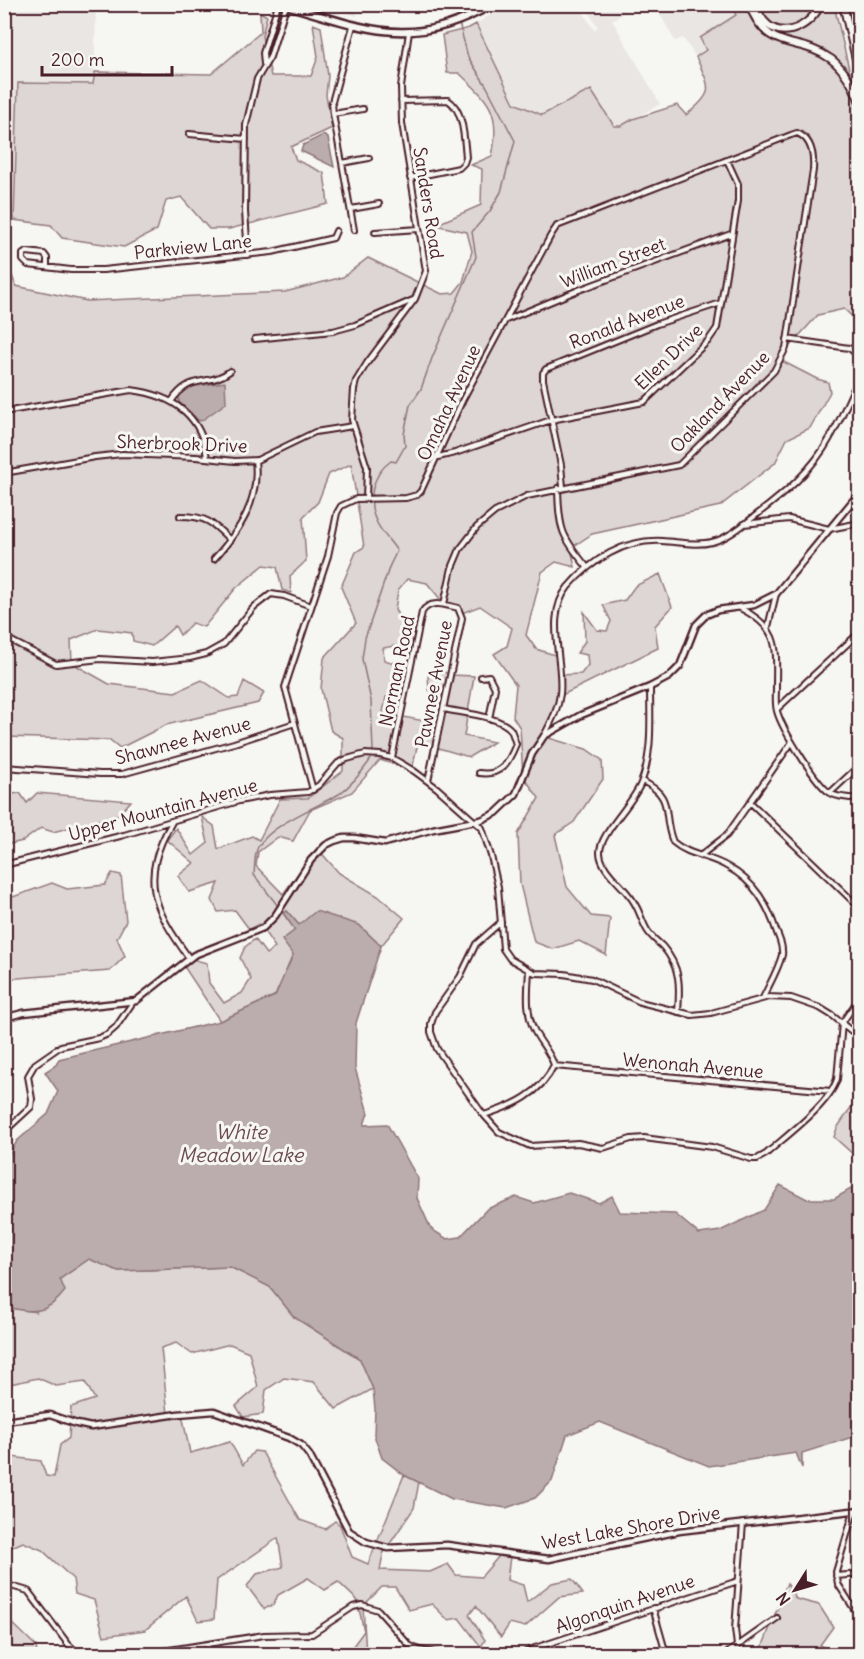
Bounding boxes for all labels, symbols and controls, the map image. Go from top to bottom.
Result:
scale bar [42,39,172,77]
text: 200 m [51,48,105,71]
street label: Sanders Road [408,145,449,261]
street label: Parkview Lane [133,229,253,264]
street label: William Street [557,232,669,293]
street label: Ronald Avenue [566,289,688,354]
street label: Ellen Drive [630,319,707,395]
street label: Omaha Avenue [412,341,485,464]
street label: Oakland Avenue [665,346,774,458]
street label: Sherbrook Drive [116,430,248,457]
street label: Norman Road [374,613,420,728]
street label: Pawnee Avenue [410,618,457,750]
street label: Shawnee Avenue [113,711,253,770]
street label: Upper Mountain Avenue [66,773,260,846]
street label: Wenonah Avenue [621,1048,765,1083]
water label: White Meadow Lake [179,1119,305,1167]
street label: West Lake Shore Drive [540,1500,722,1555]
north arrow [765,1560,825,1620]
street label: Algonquin Avenue [552,1569,697,1638]
text: N [772,1589,794,1609]

